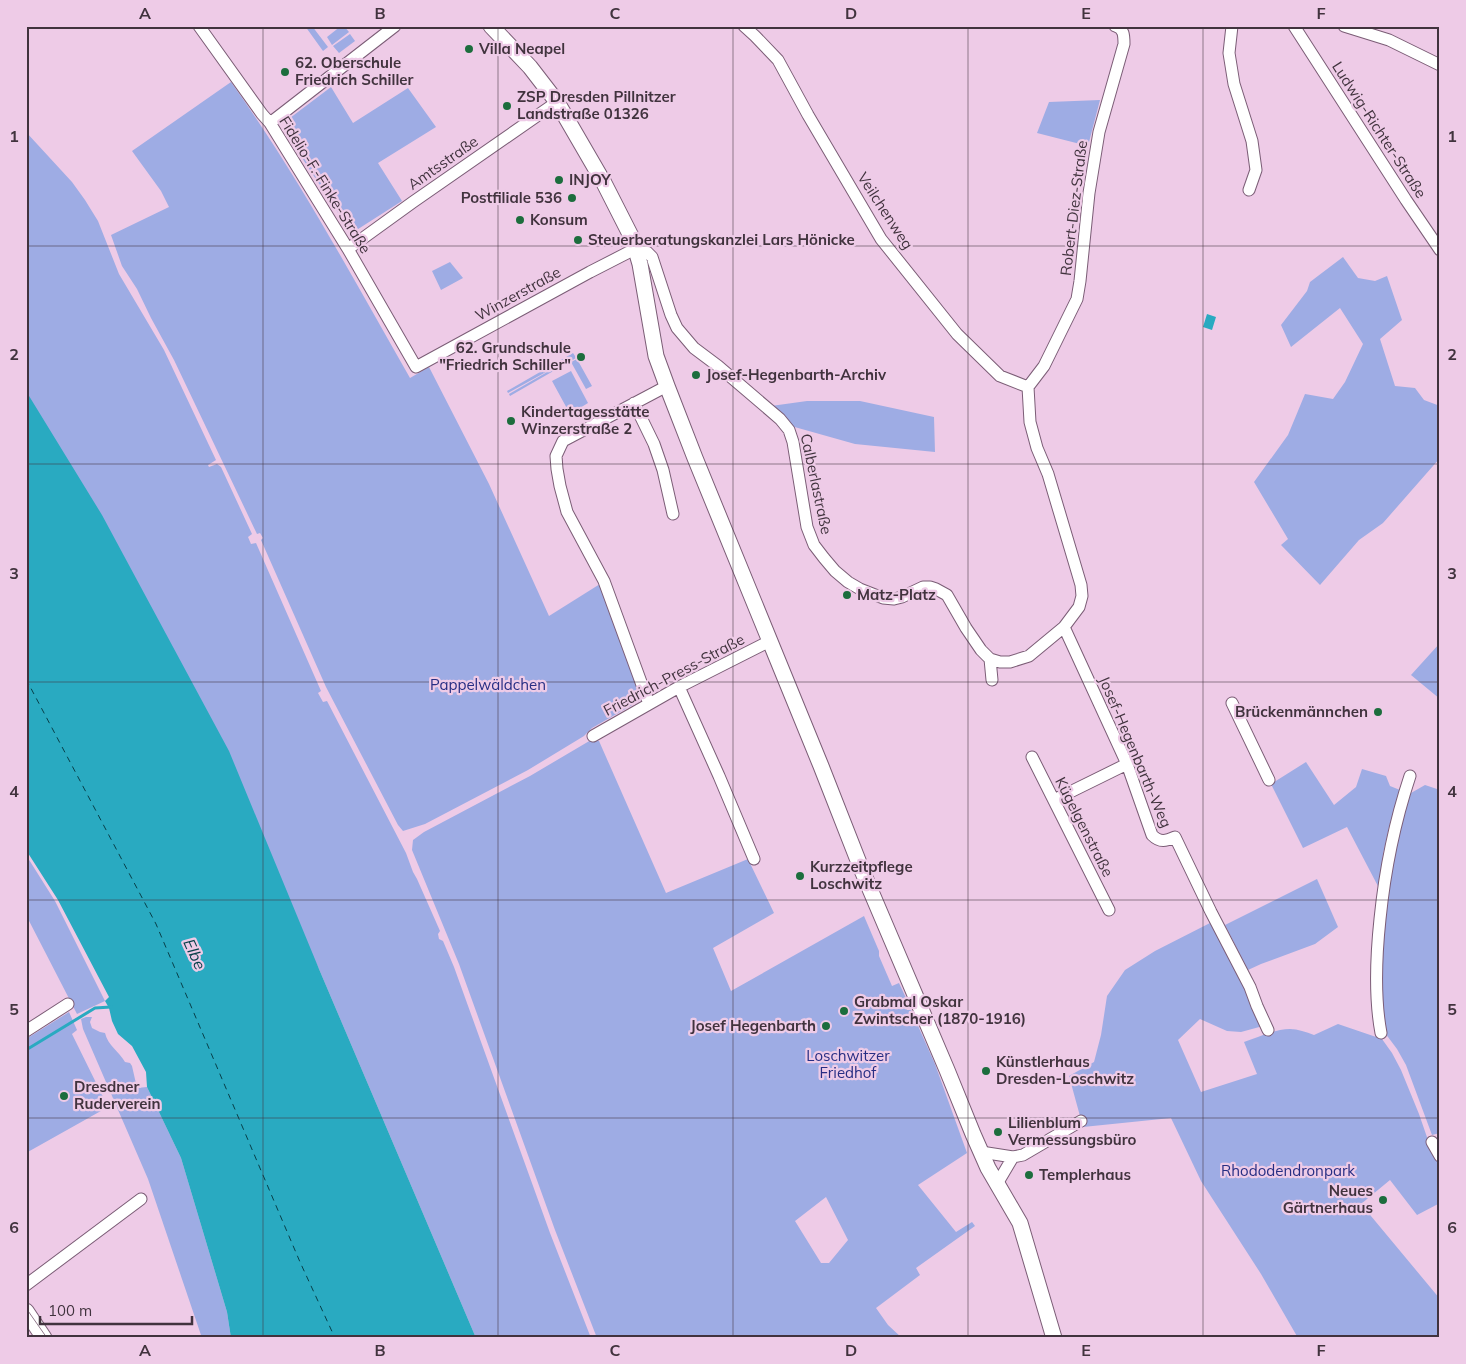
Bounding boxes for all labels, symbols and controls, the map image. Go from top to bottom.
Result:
text: A [139,3,151,23]
text: B [374,3,386,23]
text: C [610,3,621,23]
text: D [845,3,857,23]
text: E [1081,3,1091,23]
text: F [1316,3,1326,23]
place label: Villa Neapel [478,39,565,58]
marker: Villa Neapel [463,43,475,55]
place label: 62. Oberschule Friedrich Schiller [295,53,414,89]
street label: Ludwig-Richter-Straße [1328,58,1431,202]
marker: 62. Oberschule Friedrich Schiller [279,66,291,78]
place label: ZSP Dresden Pillnitzer Landstraße 01326 [517,87,676,123]
marker: ZSP Dresden Pillnitzer Landstraße 01326 [501,100,513,112]
street label: Fidelio-F.-Finke-Straße [275,113,375,257]
text: 1 [9,126,19,146]
text: 1 [1447,126,1457,146]
street label: Amtsstraße [404,131,482,194]
street label: Robert-Diez-Straße [1056,139,1091,277]
street label: Veilchenweg [853,169,917,253]
place label: INJOY [569,170,611,189]
marker: INJOY [553,174,565,186]
place label: Postfiliale 536 [461,188,562,207]
marker: Postfiliale 536 [566,192,578,204]
place label: Konsum [530,210,588,229]
marker: Konsum [514,214,526,226]
place label: Steuerberatungskanzlei Lars Hönicke [588,230,855,249]
marker: Steuerberatungskanzlei Lars Hönicke [572,234,584,246]
street label: Winzerstraße [472,262,564,325]
place label: 62. Grundschule "Friedrich Schiller" [439,338,571,374]
text: 2 [9,344,19,364]
text: 2 [1447,344,1457,364]
marker: 62. Grundschule "Friedrich Schiller" [575,351,587,363]
place label: Josef-Hegenbarth-Archiv [706,365,887,384]
marker: Josef-Hegenbarth-Archiv [690,369,702,381]
place label: Kindertagesstätte Winzerstraße 2 [521,402,649,438]
marker: Kindertagesstätte Winzerstraße 2 [505,415,517,427]
street label: Calberlastraße [797,432,836,536]
text: 3 [9,563,19,583]
text: 3 [1447,563,1457,583]
place label: Matz-Platz [857,585,936,604]
marker: Matz-Platz [841,589,853,601]
street label: Friedrich-Press-Straße [600,629,747,720]
street label: Josef-Hegenbarth-Weg [1095,673,1176,830]
park label: Pappelwäldchen [430,675,546,694]
place label: Brückenmännchen [1235,702,1368,721]
marker: Brückenmännchen [1372,706,1384,718]
street label: Kügelgenstraße [1051,774,1118,880]
text: 4 [9,781,19,801]
text: 4 [1447,781,1457,801]
place label: Kurzzeitpflege Loschwitz [810,857,913,893]
marker: Kurzzeitpflege Loschwitz [794,870,806,882]
water label: Elbe [179,936,211,973]
place label: Grabmal Oskar Zwintscher (1870-1916) [854,992,1026,1028]
text: 5 [9,999,19,1019]
text: 5 [1447,999,1457,1019]
marker: Grabmal Oskar Zwintscher (1870-1916) [838,1005,850,1017]
place label: Josef Hegenbarth [690,1016,816,1035]
marker: Josef Hegenbarth [820,1020,832,1032]
park label: Loschwitzer Friedhof [806,1046,890,1082]
place label: Künstlerhaus Dresden-Loschwitz [996,1052,1134,1088]
marker: Künstlerhaus Dresden-Loschwitz [980,1065,992,1077]
place label: Dresdner Ruderverein [74,1077,161,1113]
marker: Dresdner Ruderverein [58,1090,70,1102]
place label: Lilienblum Vermessungsbüro [1007,1113,1137,1149]
marker: Lilienblum Vermessungsbüro [992,1126,1004,1138]
park label: Rhododendronpark [1221,1161,1355,1180]
place label: Templerhaus [1039,1165,1131,1184]
marker: Templerhaus [1023,1169,1035,1181]
place label: Neues Gärtnerhaus [1283,1181,1373,1217]
marker: Neues Gärtnerhaus [1377,1194,1389,1206]
text: 6 [9,1217,19,1237]
text: 6 [1447,1217,1457,1237]
scale bar [40,1294,192,1326]
text: 100 m [48,1301,92,1320]
text: A [139,1340,151,1360]
text: B [374,1340,386,1360]
text: C [610,1340,621,1360]
text: D [845,1340,857,1360]
text: E [1081,1340,1091,1360]
text: F [1316,1340,1326,1360]

